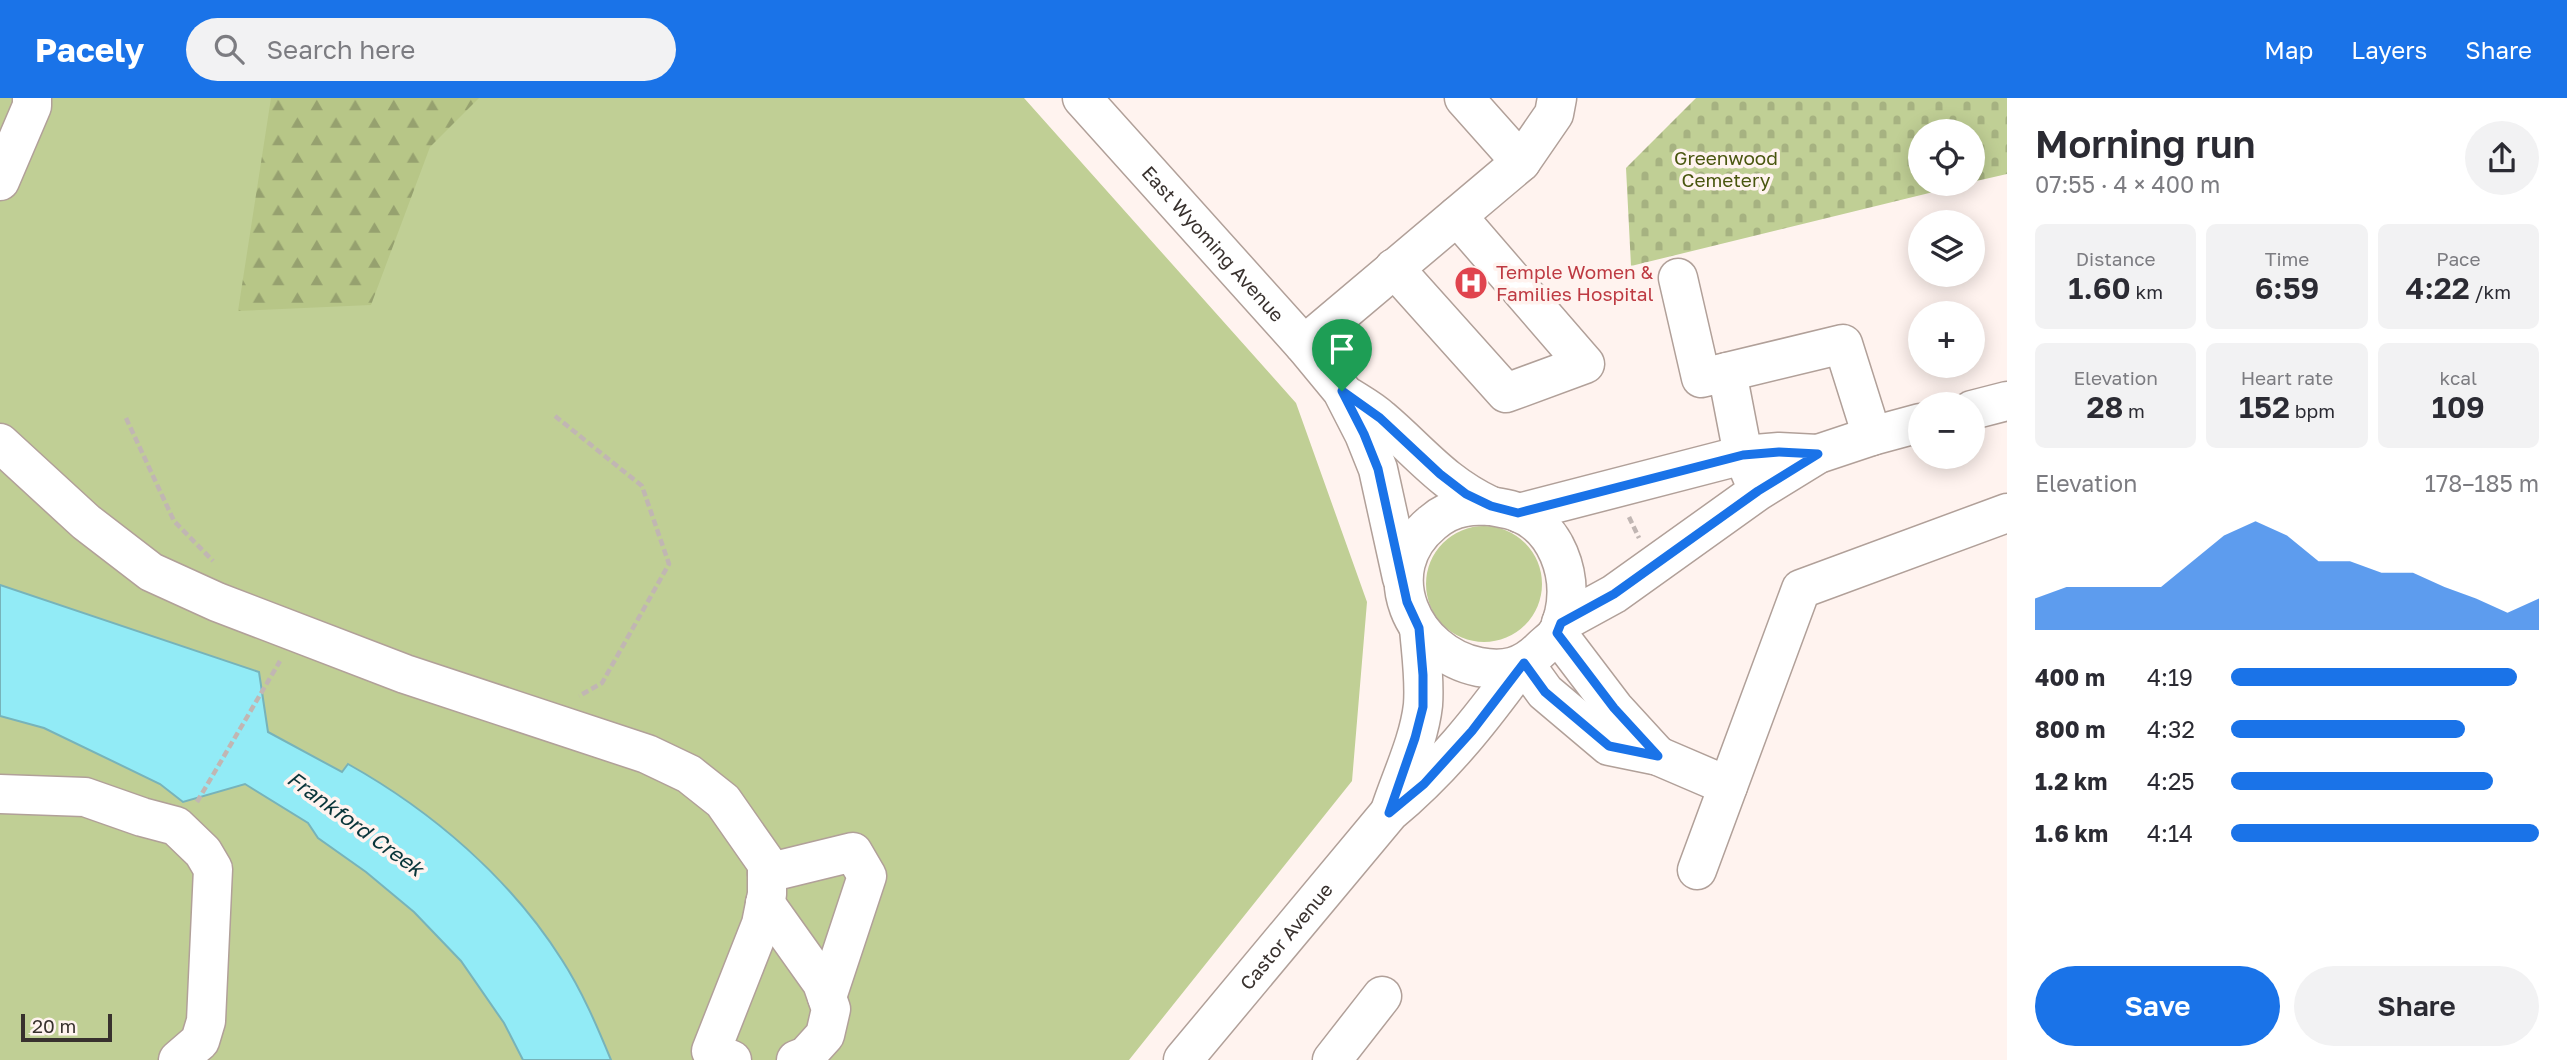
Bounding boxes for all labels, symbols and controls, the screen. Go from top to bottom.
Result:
search box [186,18,676,81]
text: Pacely [35,30,144,69]
icon: search [210,30,248,68]
text: Search here [266,34,415,65]
text: Map [2264,35,2313,64]
text: Layers [2351,35,2427,64]
text: Share [2465,35,2532,64]
map controls [1908,119,1985,469]
button: locate [1908,119,1985,196]
text: Morning run [2035,121,2256,166]
button: share [2465,121,2539,195]
park label: Greenwood Cemetery [1674,146,1778,191]
street label: East Wyoming Avenue [1137,161,1289,326]
text: 07:55 · 4 × 400 m [2035,170,2220,198]
button: layers [1908,210,1985,287]
text: Distance [2076,247,2156,270]
text: Time [2265,247,2309,270]
text: Pace [2436,247,2481,270]
place label: Temple Women & Families Hospital [1496,260,1654,305]
hospital icon: Temple Women & Families Hospital [1452,264,1490,302]
text: 1.60 [2068,270,2131,306]
text: 6:59 [2255,270,2319,306]
text: 4:22 [2406,270,2470,306]
text: km [2131,280,2163,303]
text: /km [2470,280,2511,303]
button: + [1908,301,1985,378]
pin [1312,319,1372,391]
icon: arrive [1323,330,1361,368]
text: Elevation [2073,366,2158,389]
text: Heart rate [2241,366,2333,389]
text: kcal [2440,366,2477,389]
text: 28 [2086,389,2123,425]
text: 152 [2239,389,2290,425]
text: 109 [2432,389,2485,425]
button: − [1908,392,1985,469]
text: m [2123,399,2145,422]
text: bpm [2290,399,2335,422]
text: Elevation [2035,469,2137,497]
text: 178–185 m [2425,469,2539,497]
text: 400 m [2035,663,2105,691]
text: 4:19 [2147,663,2193,691]
text: 800 m [2035,715,2106,743]
text: 4:32 [2147,715,2195,743]
water label: Frankford Creek [282,765,430,883]
text: 1.2 km [2035,767,2107,795]
text: 4:25 [2147,767,2195,795]
text: 1.6 km [2035,819,2108,847]
text: 4:14 [2147,819,2193,847]
street label: Castor Avenue [1235,878,1337,994]
button: Save [2035,966,2280,1046]
button: Share [2294,966,2539,1046]
scale bar [21,1011,112,1043]
text: 20 m [32,1014,76,1037]

